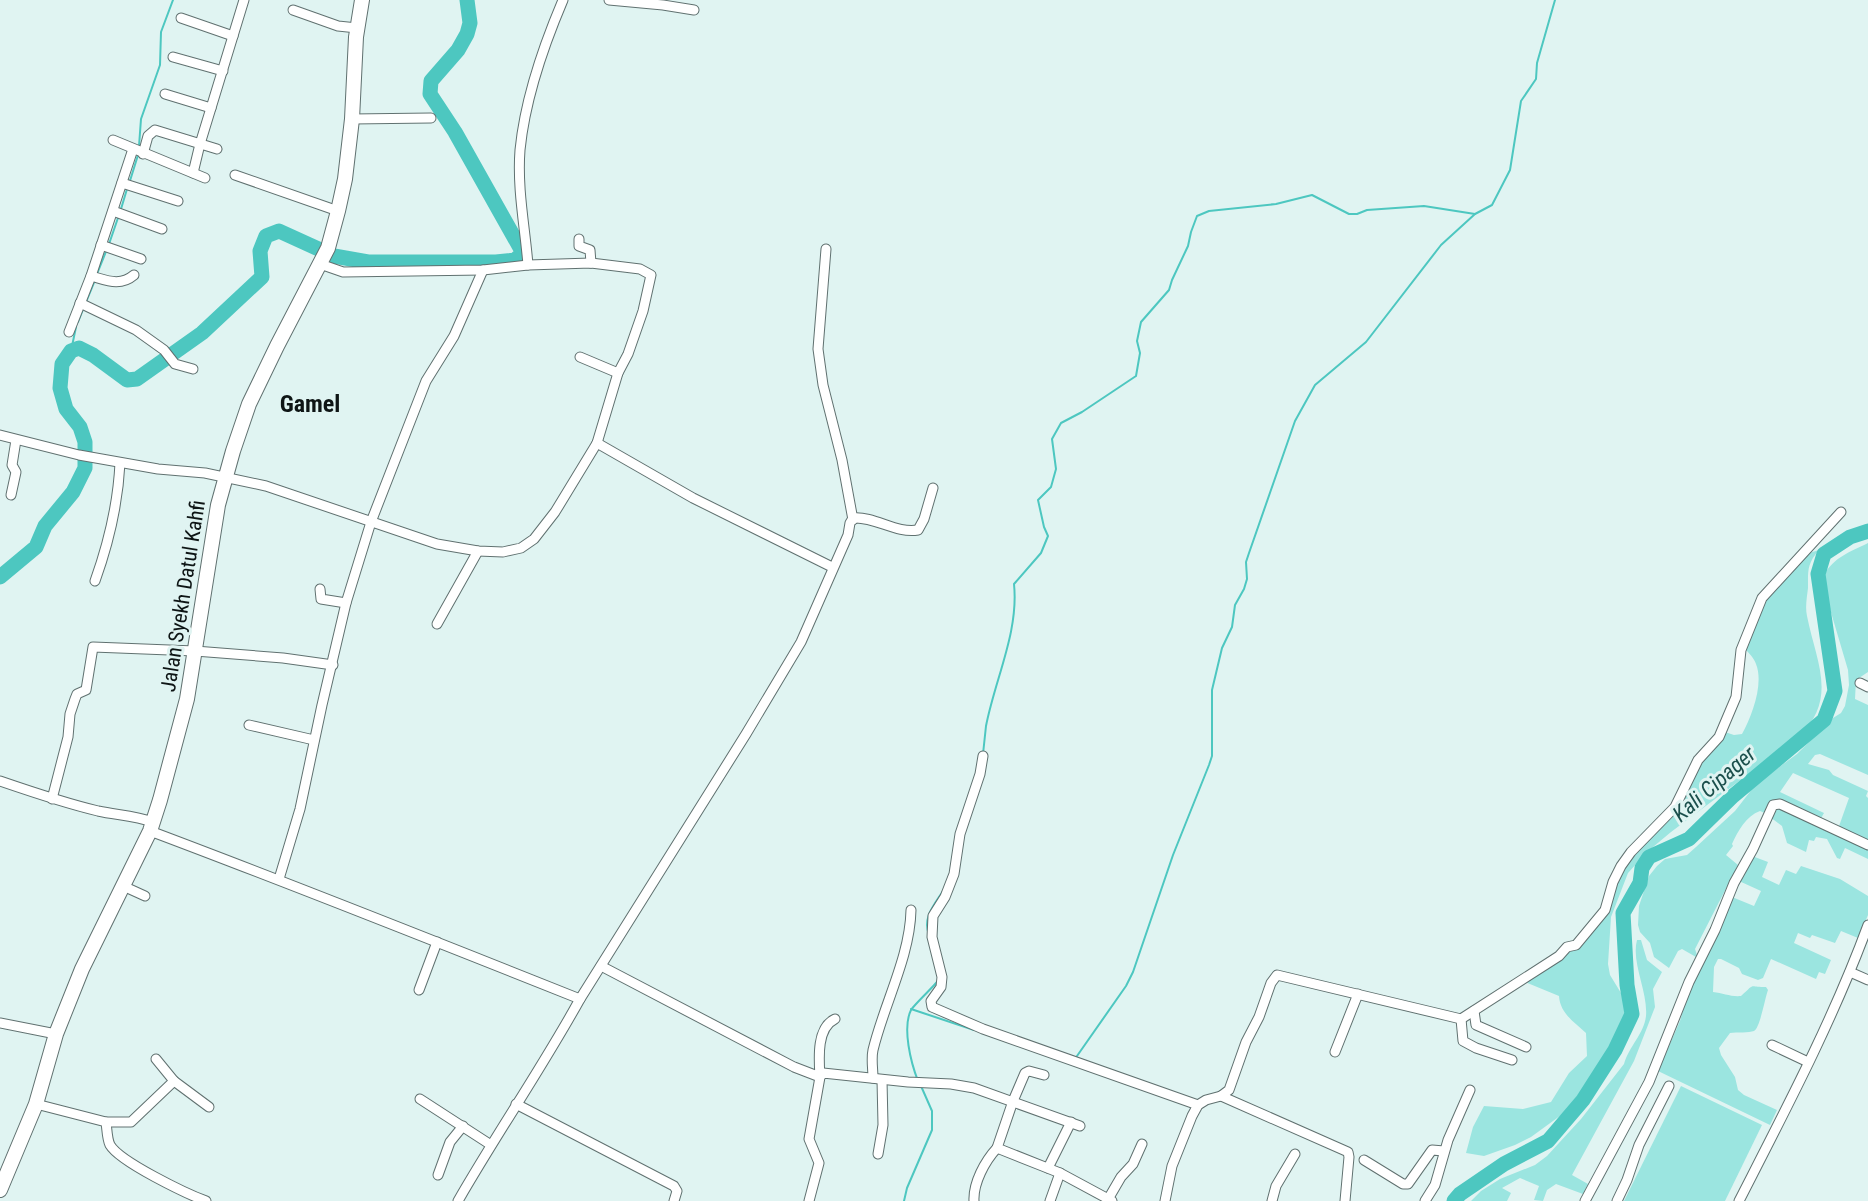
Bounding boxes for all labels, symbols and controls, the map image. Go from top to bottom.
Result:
district label: Gamel [280,390,340,418]
street label: Jalan Syekh Datul Kahfi [156,498,210,694]
water label: Kali Cipager [1668,741,1761,827]

